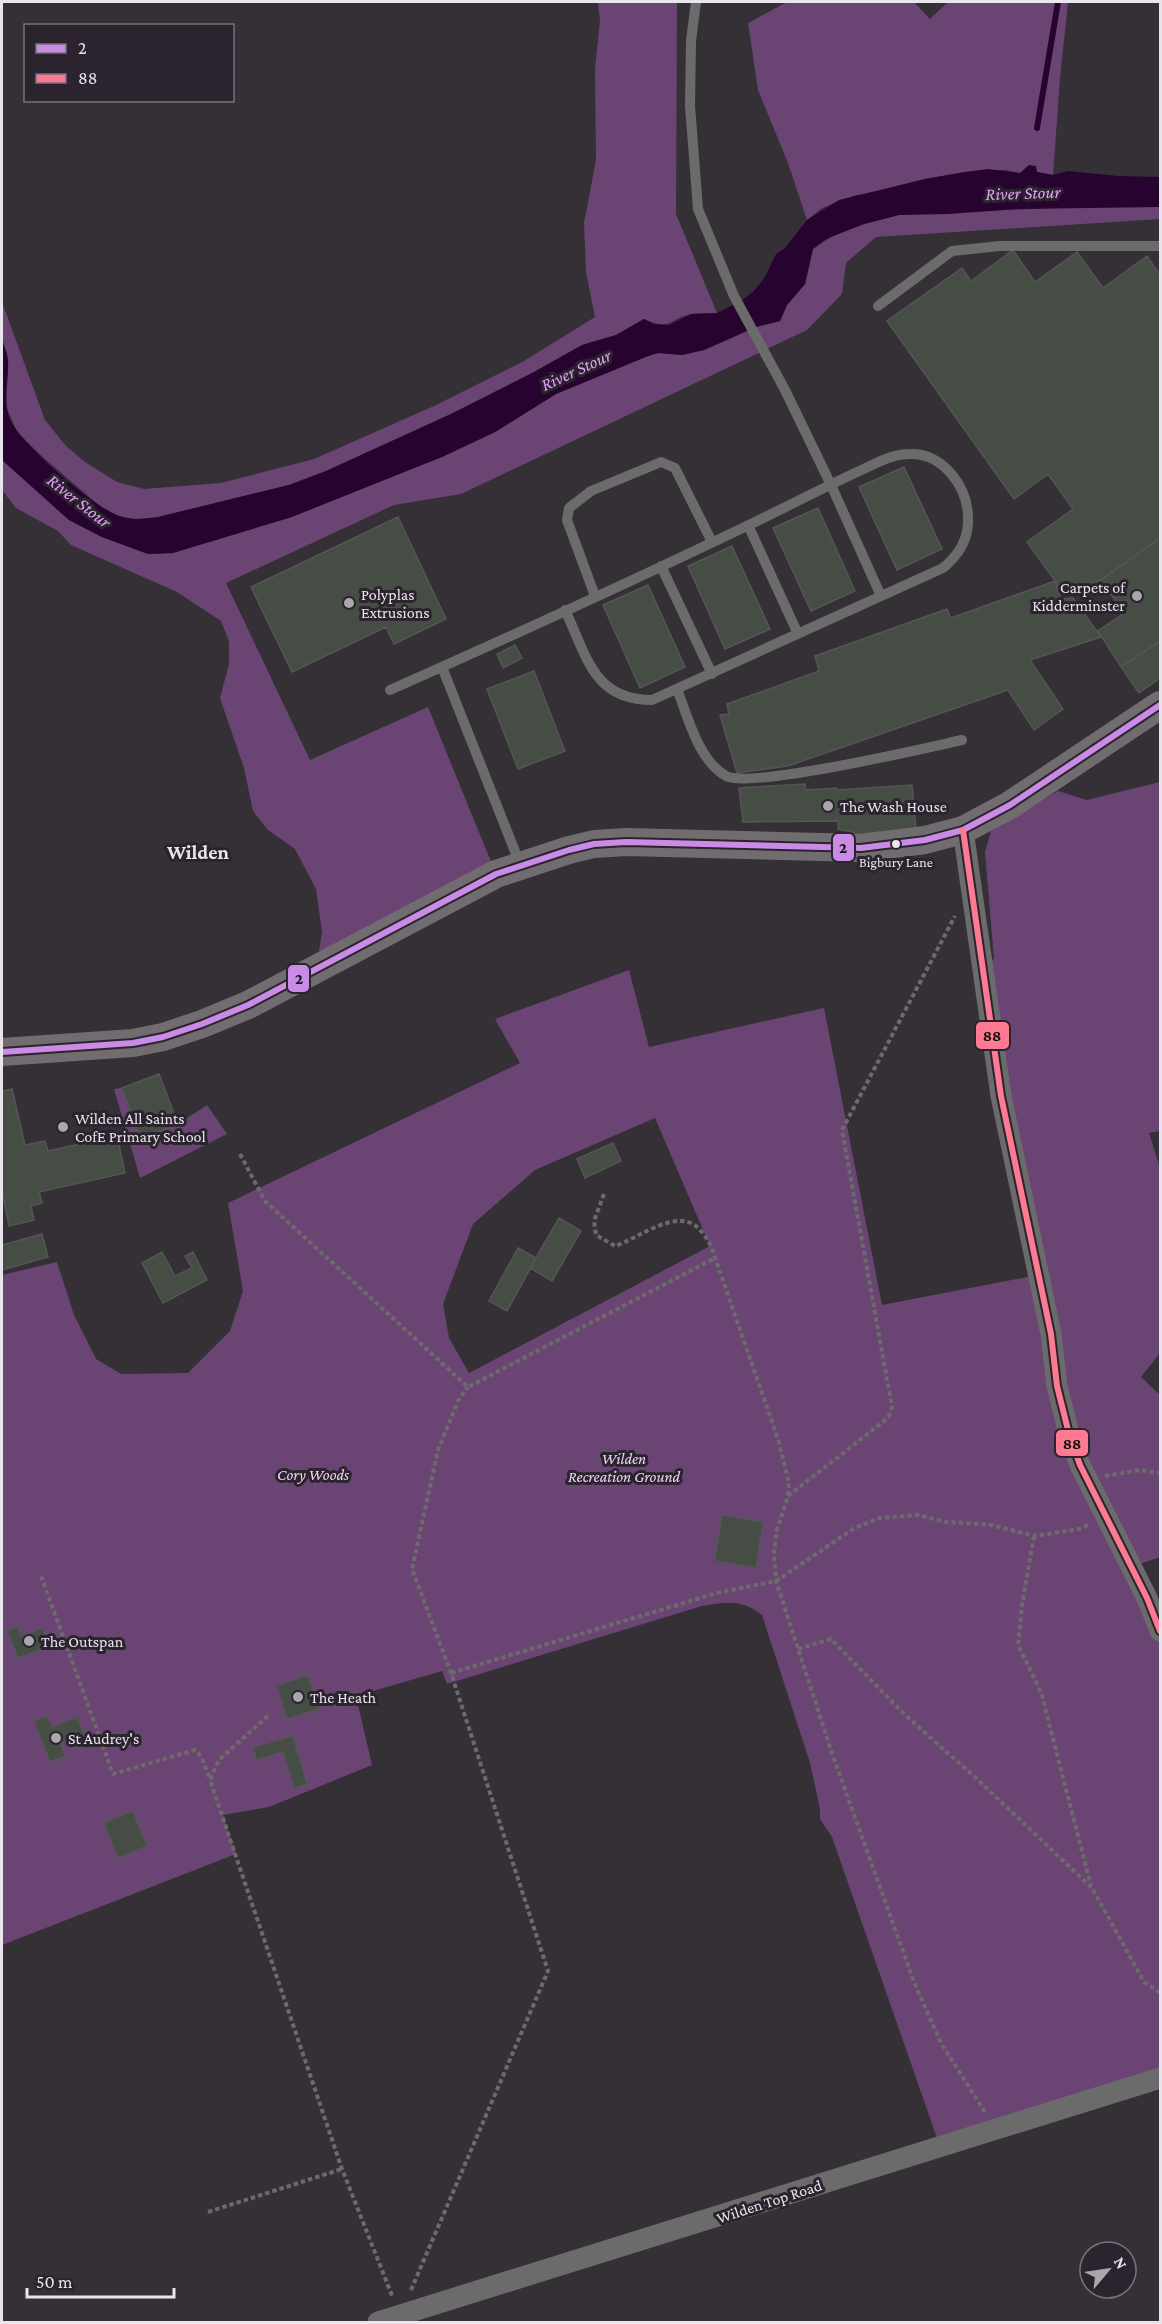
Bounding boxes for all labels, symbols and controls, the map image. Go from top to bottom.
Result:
legend [24,24,234,102]
text: 2 [78,38,87,58]
text: 88 [78,68,97,88]
water label: River Stour [985,182,1062,204]
water label: River Stour [538,345,615,395]
water label: River Stour [43,470,115,532]
place label: Carpets of Kidderminster [1032,579,1126,614]
place label: Polyplas Extrusions [361,586,430,621]
marker: Carpets of Kidderminster [1130,589,1144,603]
marker: Polyplas Extrusions [342,596,356,610]
place label: The Wash House [840,798,947,815]
marker: The Wash House [821,799,835,813]
line badge: 2 [832,833,855,862]
marker: Bigbury Lane [890,838,902,850]
text: 2 [839,839,847,856]
district label: Wilden [166,841,230,863]
place label: Bigbury Lane [859,854,933,870]
line badge: 2 [287,964,310,993]
text: 2 [295,970,303,987]
line badge: 88 [975,1021,1010,1050]
text: 88 [983,1027,1001,1044]
place label: Wilden All Saints CofE Primary School [75,1110,206,1146]
marker: Wilden All Saints CofE Primary School [56,1120,70,1134]
line badge: 88 [1055,1429,1089,1457]
text: 88 [1063,1435,1081,1452]
park label: Wilden Recreation Ground [568,1450,681,1485]
park label: Cory Woods [277,1466,349,1484]
place label: The Outspan [41,1633,124,1651]
marker: The Outspan [22,1634,36,1648]
place label: The Heath [310,1689,377,1706]
marker: The Heath [291,1690,305,1704]
place label: St Audrey's [68,1730,139,1748]
marker: St Audrey's [49,1731,63,1745]
street label: Wilden Top Road [714,2176,825,2227]
north arrow [1078,2240,1138,2300]
text: N [1111,2254,1131,2272]
scale bar [27,2261,174,2299]
text: 50 m [36,2272,73,2292]

